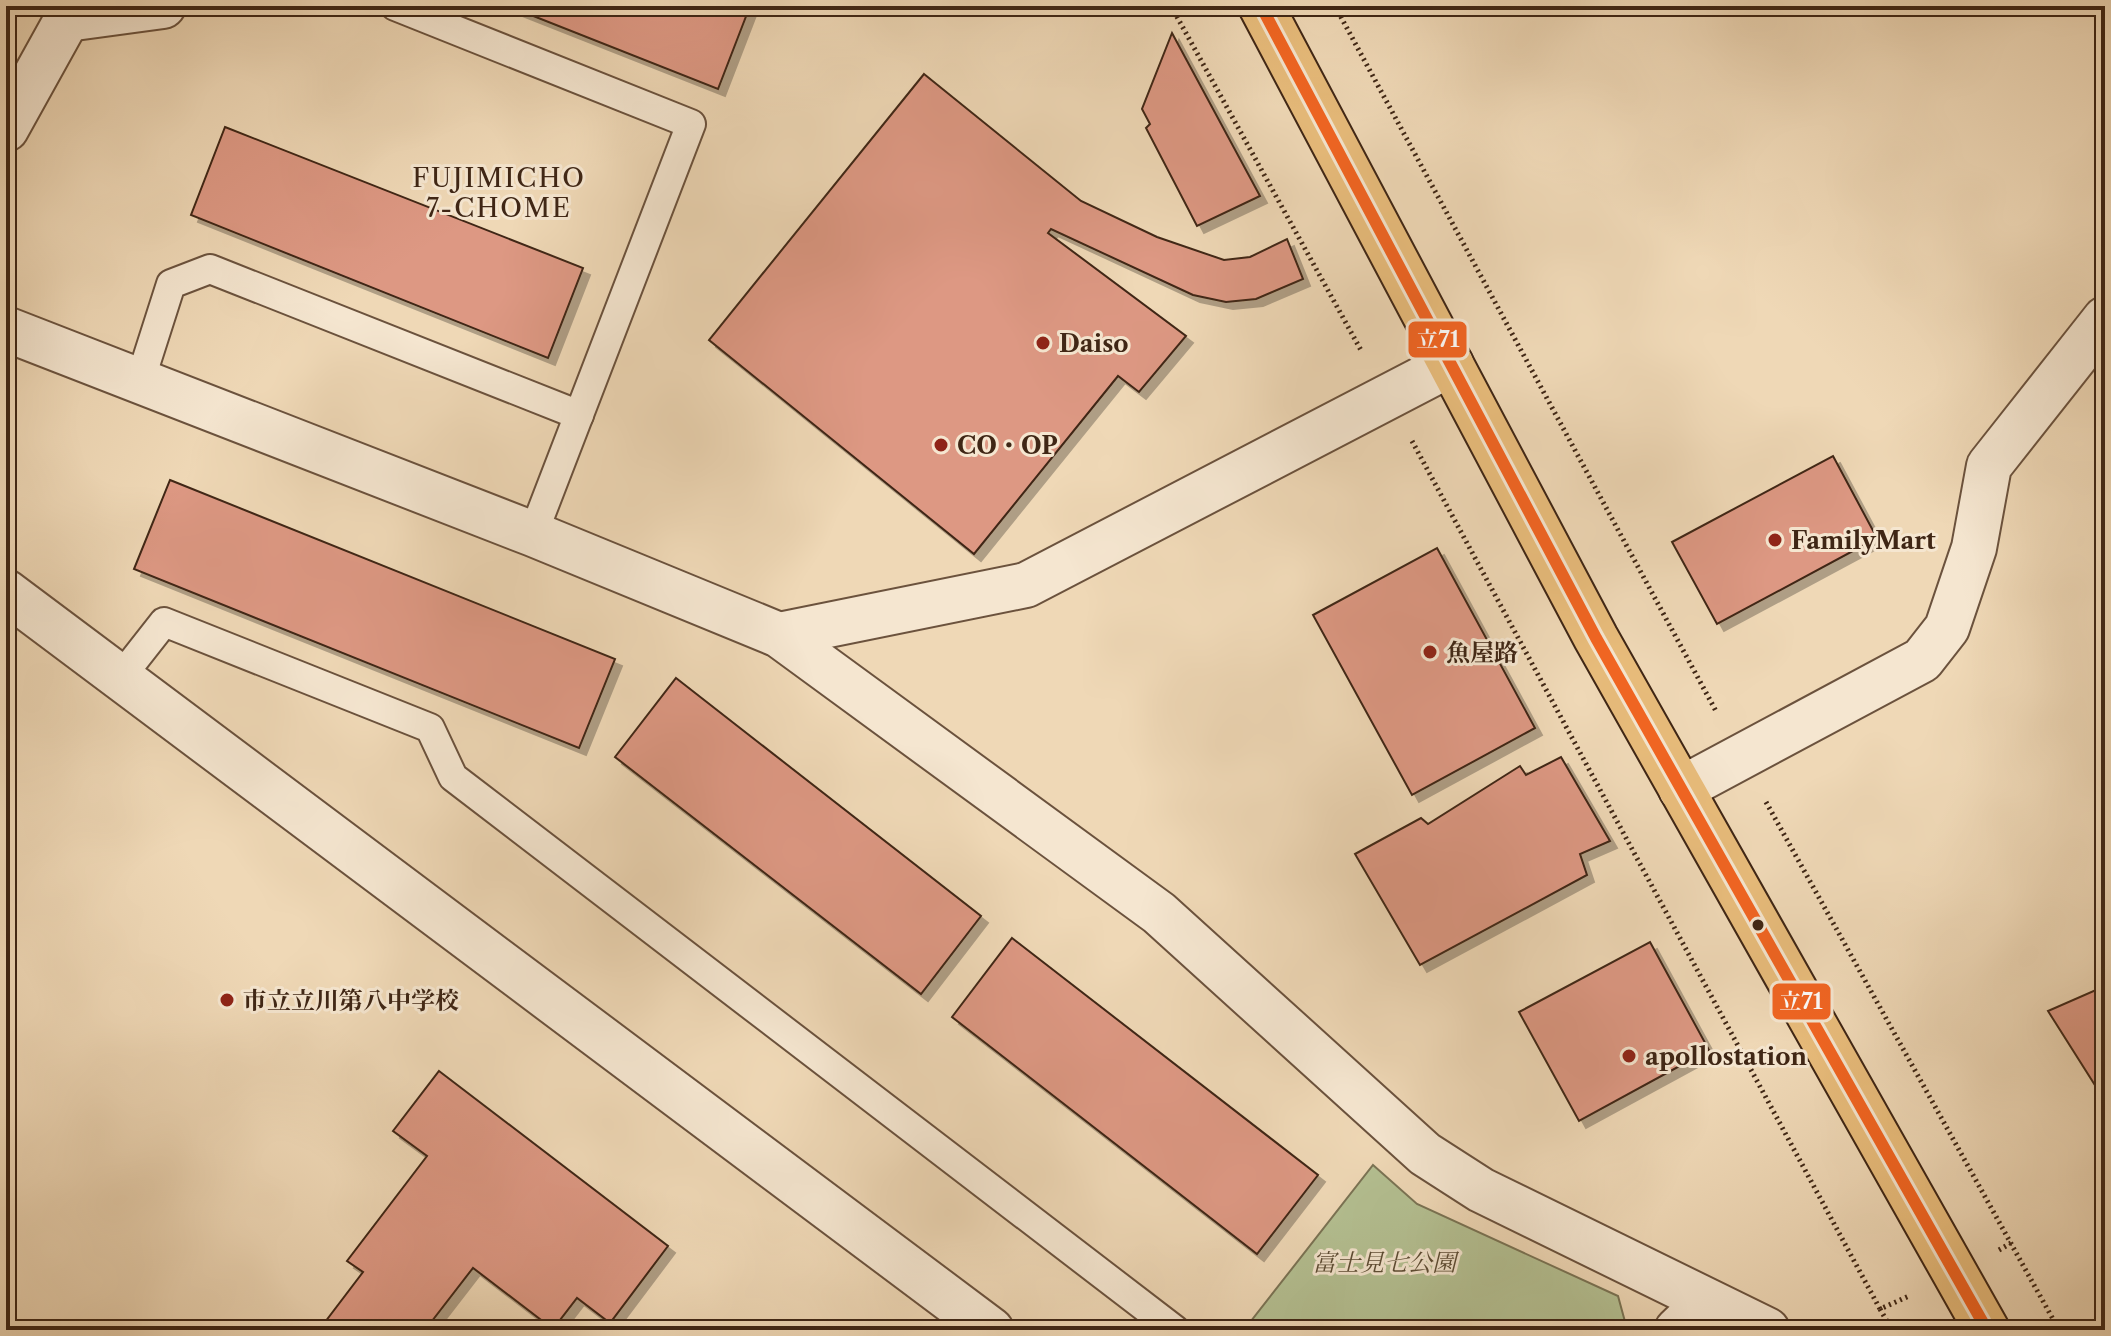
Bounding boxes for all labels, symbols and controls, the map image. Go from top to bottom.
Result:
district label: FUJIMICHO 7-CHOME [412,162,586,224]
line badge: 立71 [1407,320,1468,359]
text: 立71 [1416,326,1460,353]
place label: Daiso [1059,329,1129,358]
marker: Daiso [1034,334,1052,352]
place label: CO・OP [957,431,1058,460]
marker: CO・OP [932,436,950,454]
place label: FamilyMart [1791,526,1936,555]
marker: FamilyMart [1766,531,1784,549]
place label: 魚屋路 [1446,638,1518,667]
marker: 魚屋路 [1421,643,1439,661]
unlabelled marker [1750,917,1766,933]
line badge: 立71 [1771,982,1832,1021]
place label: 市立立川第八中学校 [243,986,459,1015]
text: 立71 [1779,988,1823,1015]
marker: 市立立川第八中学校 [218,991,236,1009]
place label: apollostation [1645,1042,1807,1071]
marker: apollostation [1620,1047,1638,1065]
park label: 富士見七公園 [1312,1248,1460,1277]

